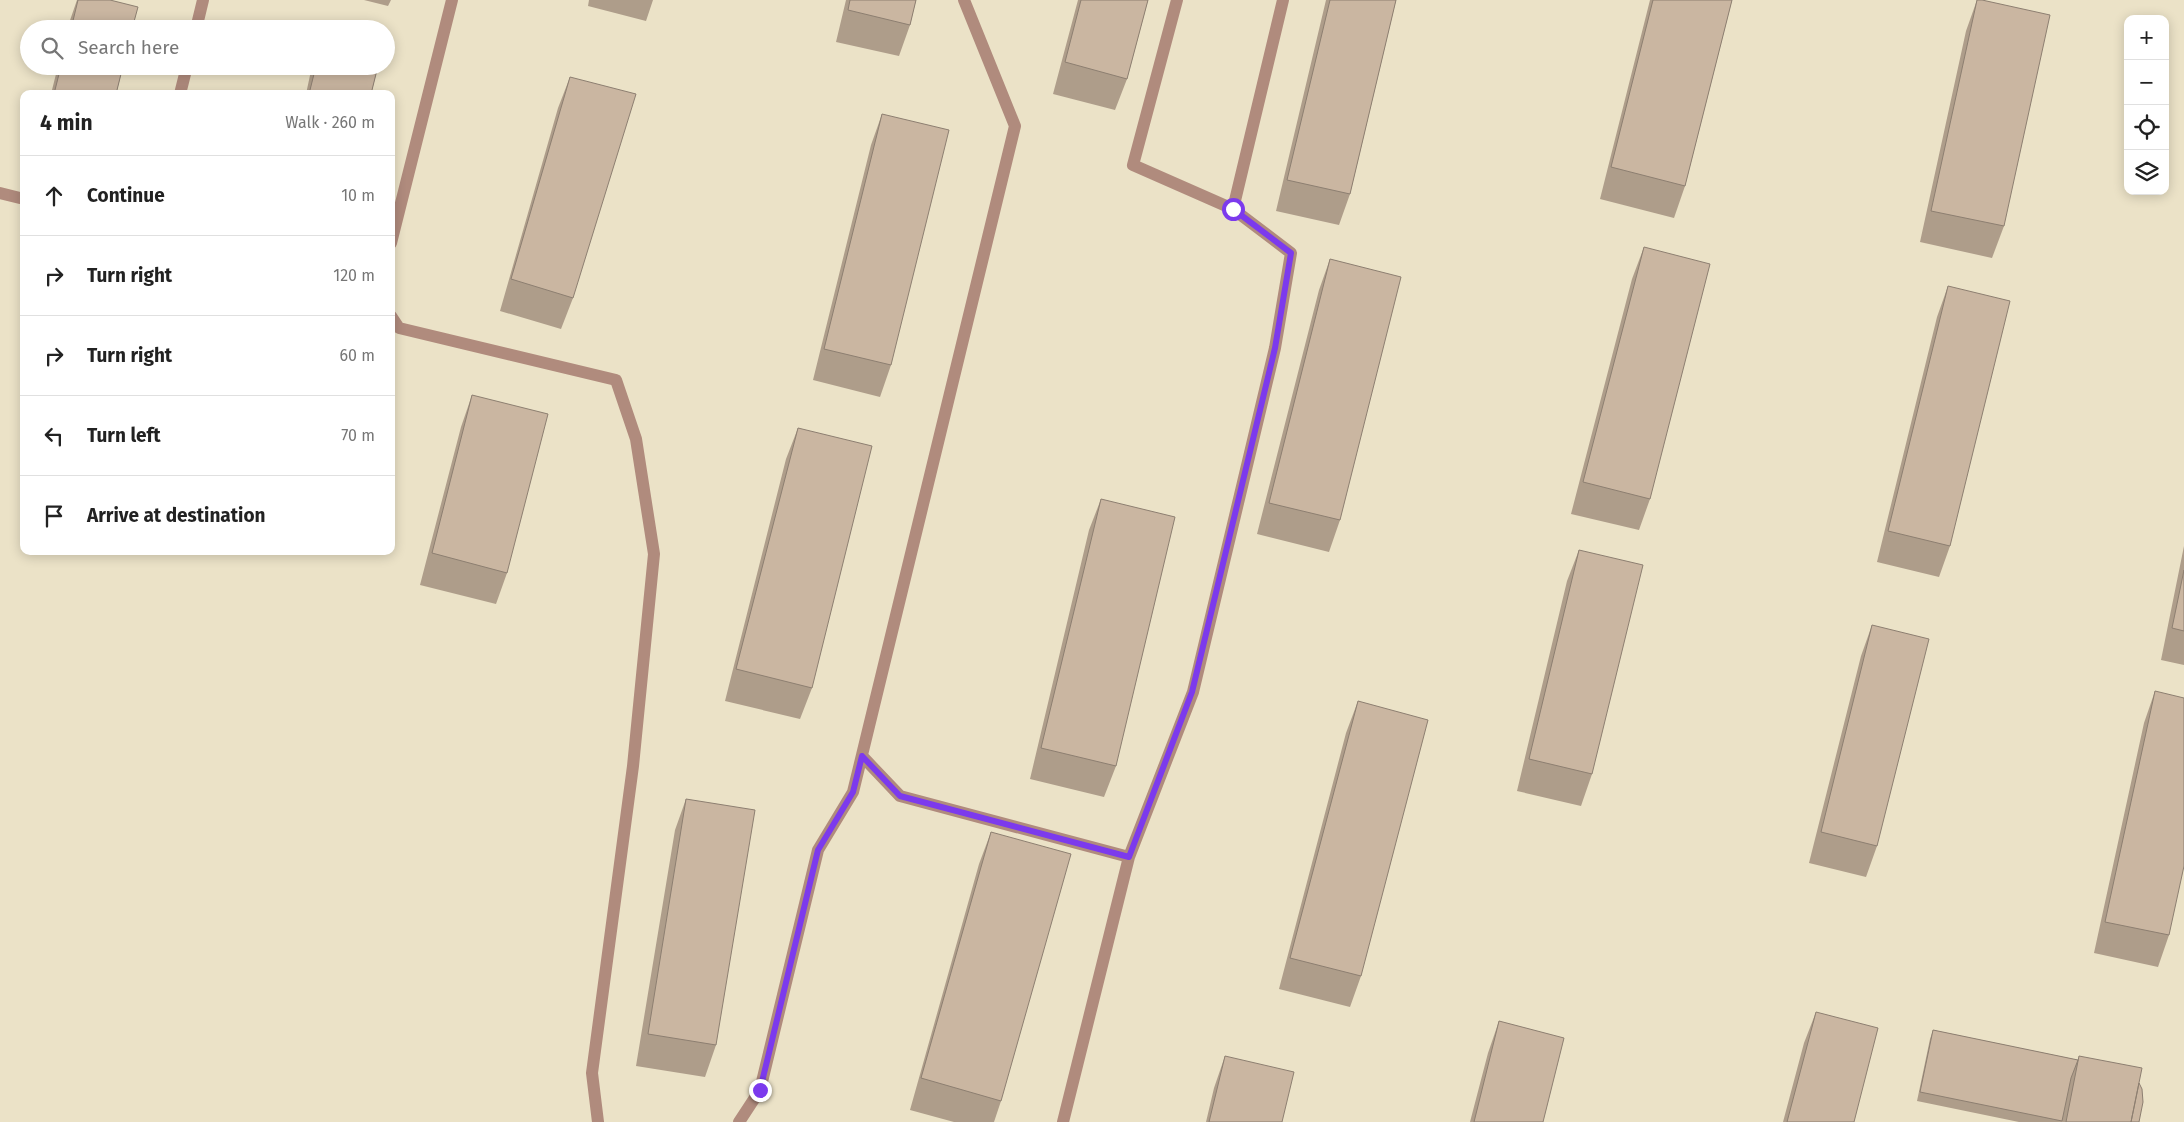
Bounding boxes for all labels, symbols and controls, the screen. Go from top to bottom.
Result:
map controls [2124,15,2169,195]
button: + [2124,15,2169,60]
search box [20,20,395,75]
icon: search [38,34,66,62]
text: Search here [78,36,179,59]
button: − [2124,60,2169,105]
button: locate [2124,105,2169,150]
text: 4 min [40,110,93,136]
text: Walk · 260 m [285,113,375,132]
button: layers [2124,150,2169,195]
icon: ahead [40,182,68,210]
text: Continue [87,184,165,207]
text: 10 m [341,186,375,205]
route start [1222,198,1245,221]
icon: right [40,262,68,290]
text: Turn right [87,264,172,287]
text: 120 m [333,266,375,285]
icon: right [40,342,68,370]
text: Turn right [87,344,172,367]
text: 60 m [340,346,375,365]
icon: left [40,422,68,450]
text: Turn left [87,424,161,447]
text: 70 m [341,426,375,445]
icon: arrive [40,502,68,530]
text: Arrive at destination [87,504,266,527]
route end [749,1079,772,1102]

